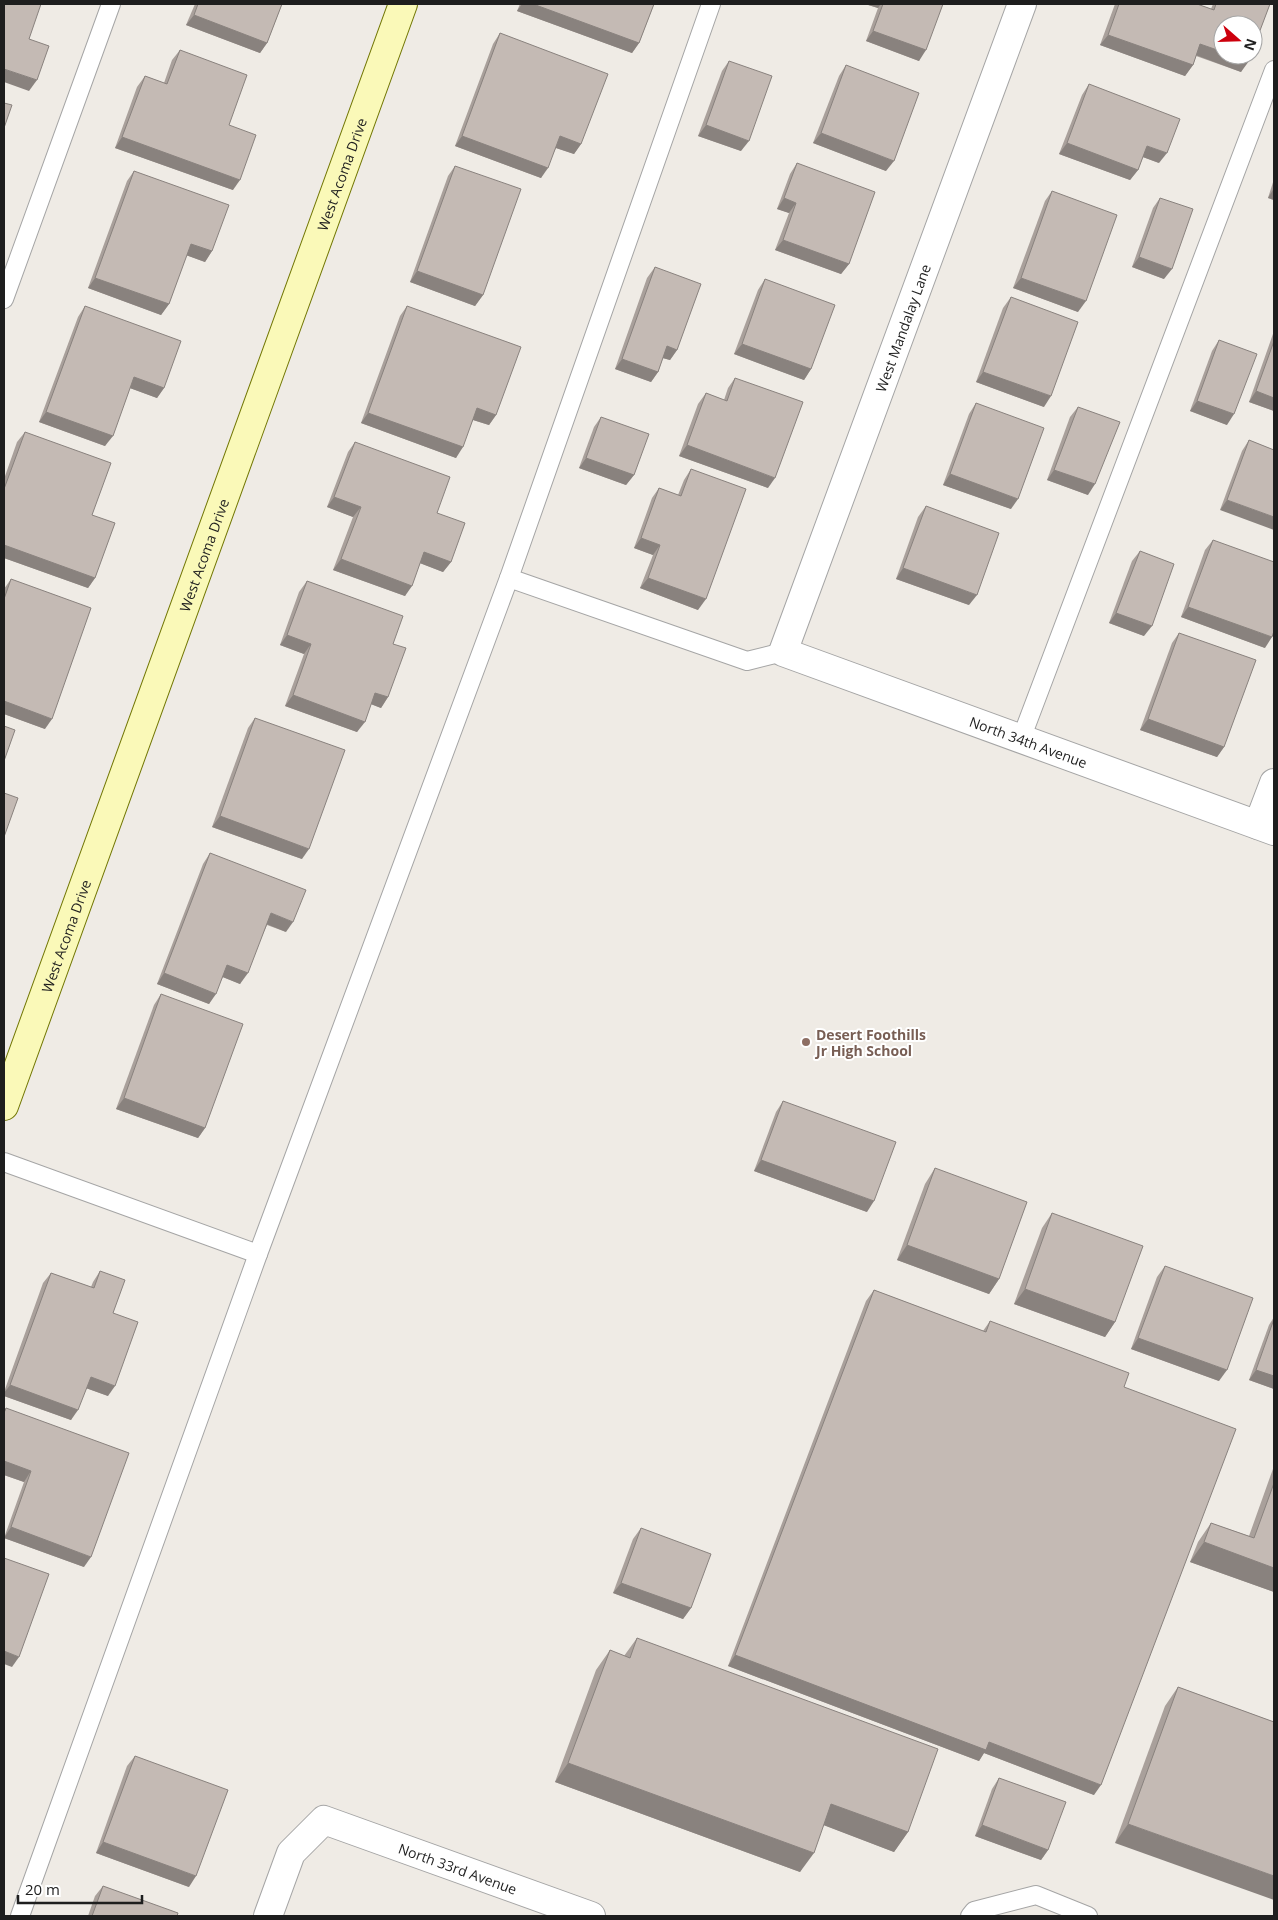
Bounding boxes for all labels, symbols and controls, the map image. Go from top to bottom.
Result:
north arrow [1213,15,1263,65]
text: N [1240,36,1262,53]
street label: West Acoma Drive [312,115,371,233]
street label: West Mandalay Lane [871,261,935,395]
street label: West Acoma Drive [174,496,233,614]
street label: North 34th Avenue [967,711,1090,772]
street label: West Acoma Drive [36,877,95,995]
place label: Desert Foothills Jr High School [814,1025,926,1060]
marker: Desert Foothills Jr High School [800,1036,812,1048]
street label: North 33rd Avenue [396,1838,520,1898]
scale bar [18,1872,141,1904]
text: 20 m [25,1879,60,1899]

